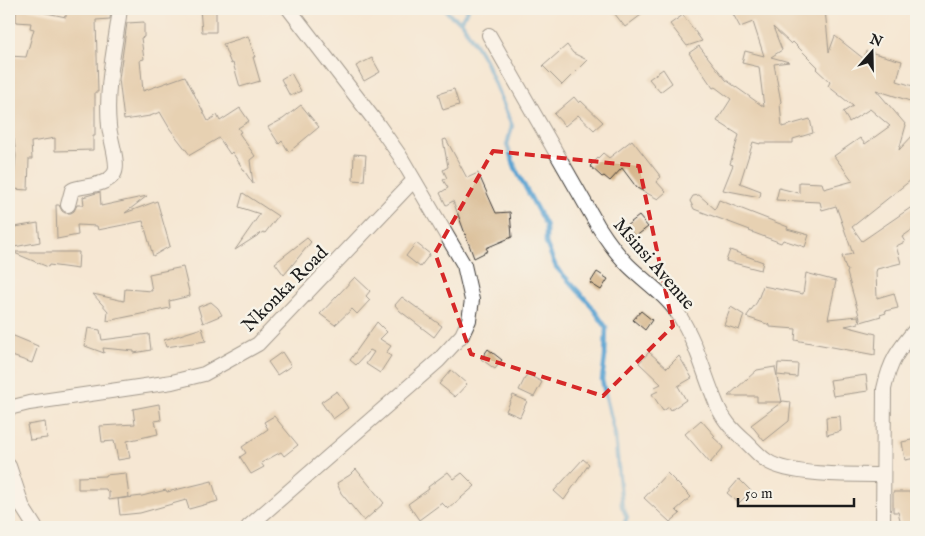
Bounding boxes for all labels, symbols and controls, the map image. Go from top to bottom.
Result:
north arrow [848,28,898,78]
text: N [866,30,885,51]
street label: Msinsi Avenue [607,214,700,315]
street label: Nkonka Road [237,241,334,338]
scale bar [738,476,854,508]
text: 50 m [745,484,773,503]

